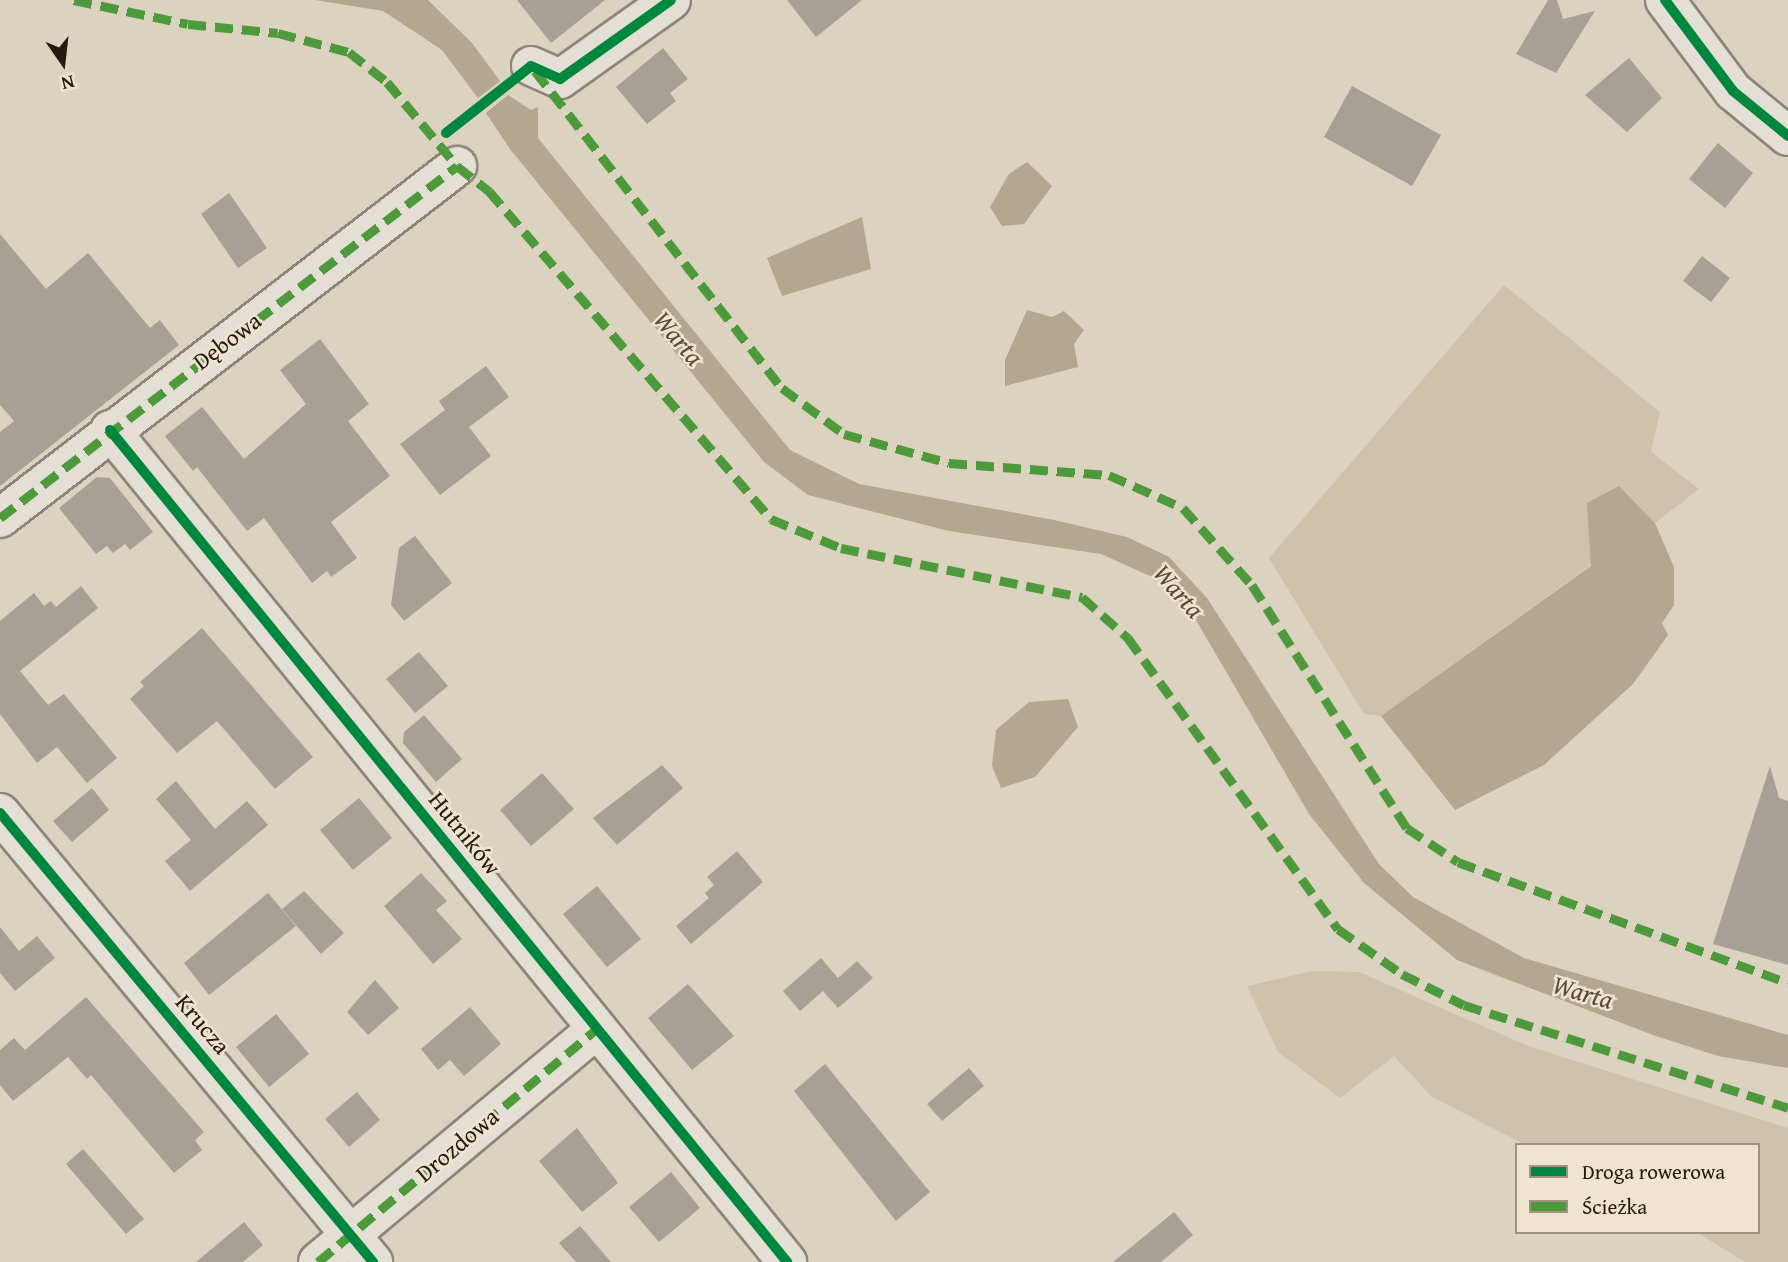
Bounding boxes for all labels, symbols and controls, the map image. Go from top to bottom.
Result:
north arrow [28,28,98,98]
text: N [59,68,78,98]
water label: Warta [647,304,711,372]
street label: Dębowa [187,306,267,376]
water label: Warta [1147,558,1211,624]
street label: Hutników [423,785,507,881]
water label: Warta [1549,969,1617,1015]
street label: Krucza [170,988,236,1060]
street label: Drozdowa [410,1102,504,1188]
legend [1515,1143,1760,1234]
text: Droga rowerowa [1582,1156,1725,1187]
text: Ścieżka [1582,1191,1647,1222]

